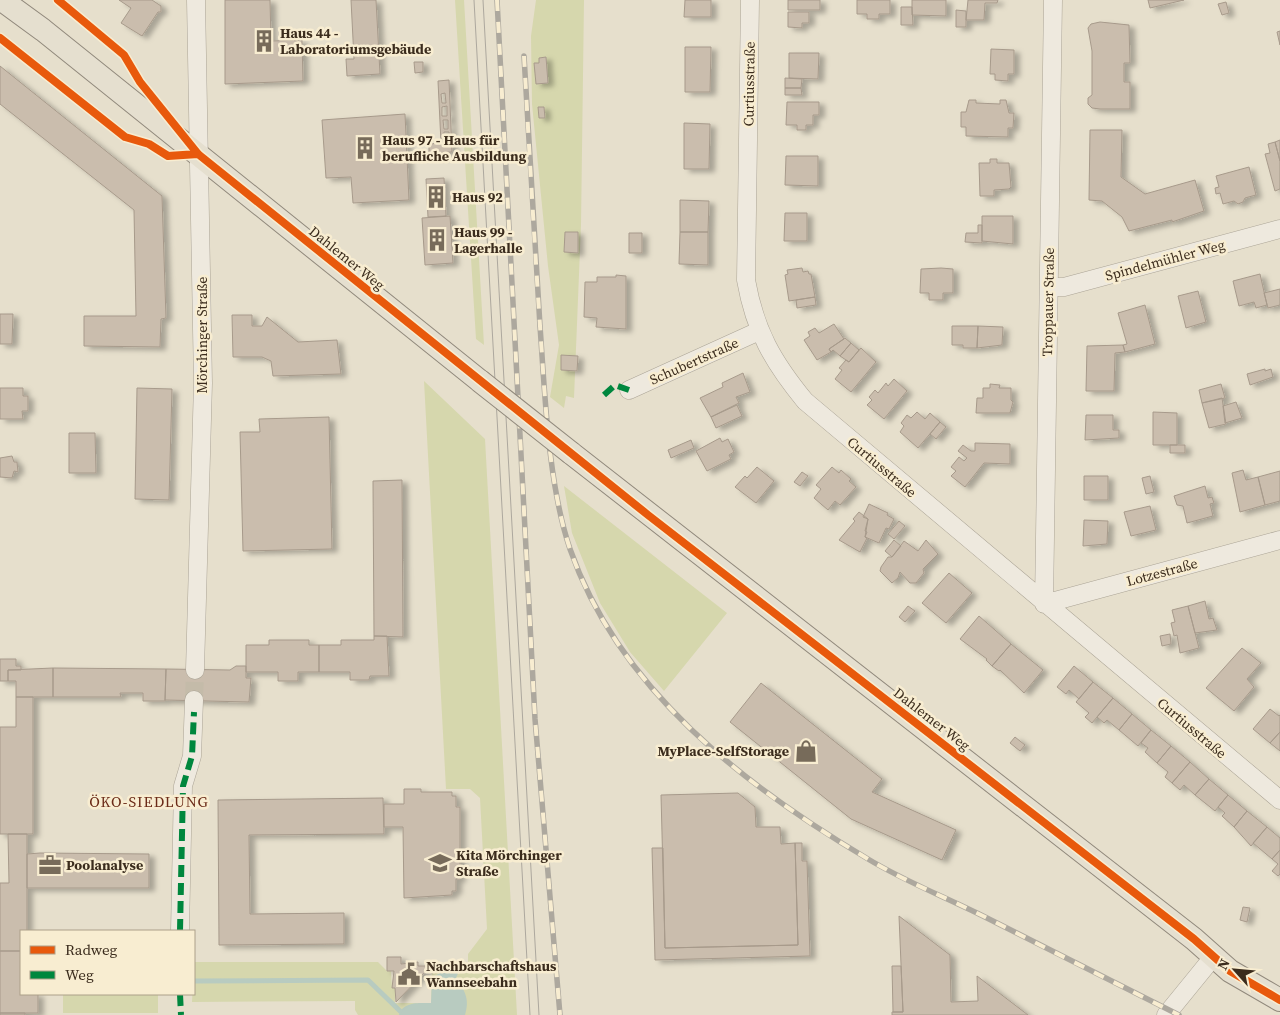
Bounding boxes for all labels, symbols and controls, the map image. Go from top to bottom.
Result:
place label: Haus 44 - Laboratoriumsgebäude [280,23,431,59]
building icon: Haus 44 - Laboratoriumsgebäude [251,28,277,54]
street label: Curtiusstraße [738,41,760,127]
place label: Haus 97 - Haus für berufliche Ausbildung [382,130,527,166]
building icon: Haus 97 - Haus für berufliche Ausbildung [352,135,378,161]
building icon: Haus 92 [423,184,449,210]
place label: Haus 92 [452,187,503,207]
street label: Dahlemer Weg [305,221,389,295]
place label: Haus 99 - Lagerhalle [454,222,523,258]
building icon: Haus 99 - Lagerhalle [424,227,450,253]
street label: Spindelmühler Weg [1103,234,1227,286]
street label: Troppauer Straße [1037,247,1059,357]
street label: Mörchinger Straße [192,277,212,393]
street label: Schubertstraße [646,332,742,390]
street label: Curtiusstraße [843,432,921,502]
street label: Lotzestraße [1124,553,1200,591]
street label: Dahlemer Weg [890,683,974,755]
street label: Curtiusstraße [1153,693,1231,763]
shop icon: MyPlace-SelfStorage [793,738,819,764]
place label: MyPlace-SelfStorage [657,741,789,761]
district label: ÖKO-SIEDLUNG [89,791,209,812]
place label: Kita Mörchinger Straße [456,845,562,881]
school or university icon: Kita Mörchinger Straße [427,850,453,876]
office icon: Poolanalyse [37,852,63,878]
place label: Poolanalyse [66,855,143,875]
legend [20,930,195,995]
text: Radweg [65,939,118,960]
north arrow [1210,945,1260,995]
text: N [1212,955,1235,973]
place label: Nachbarschaftshaus Wannseebahn [426,956,557,992]
public building icon: Nachbarschaftshaus Wannseebahn [396,961,422,987]
text: Weg [65,964,94,985]

